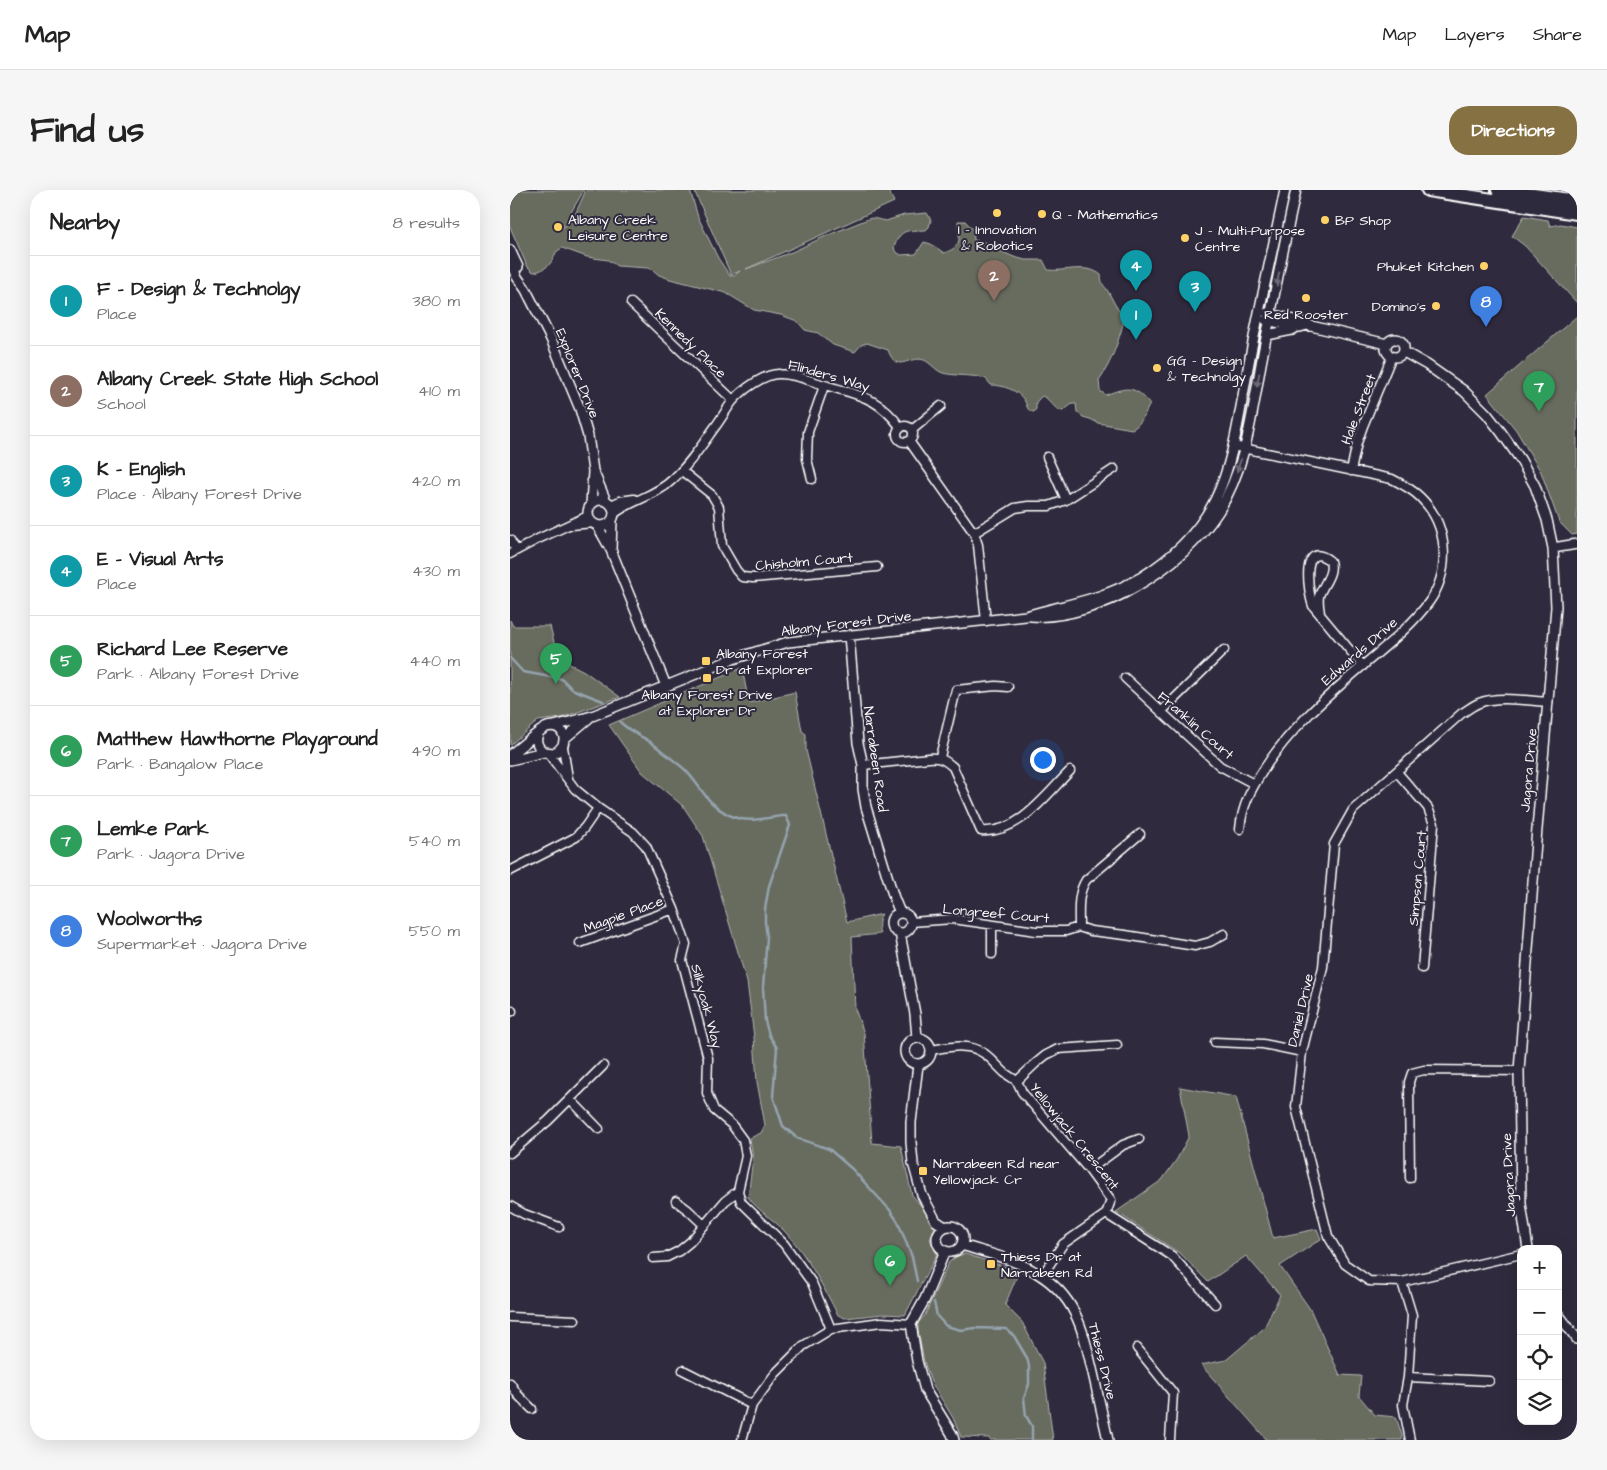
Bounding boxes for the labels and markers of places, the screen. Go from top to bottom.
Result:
place label: Q - Mathematics [1052,205,1158,225]
marker: I - Innovation & Robotics [991,207,1003,219]
marker: Q - Mathematics [1036,208,1048,220]
place label: Albany Creek Leisure Centre [568,210,668,246]
place label: BP Shop [1335,211,1391,231]
marker: BP Shop [1319,214,1331,226]
place label: I - Innovation & Robotics [958,220,1036,256]
marker: Albany Creek Leisure Centre [552,221,564,233]
place label: J - Multi-Purpose Centre [1195,221,1305,257]
marker: J - Multi-Purpose Centre [1179,232,1191,244]
pin: 4 [1120,250,1152,291]
place label: Phuket Kitchen [1377,257,1474,277]
pin: 2 [978,260,1010,301]
marker: Phuket Kitchen [1478,260,1490,272]
pin: 3 [1179,271,1211,312]
pin: 8 [1470,286,1502,327]
marker: Red Rooster [1300,292,1312,304]
place label: Domino's [1372,297,1426,317]
pin: 1 [1120,299,1152,340]
marker: Domino's [1430,300,1442,312]
place label: Red Rooster [1264,305,1348,325]
place label: GG - Design & Technolgy [1167,351,1246,387]
marker: GG - Design & Technolgy [1151,362,1163,374]
pin: 7 [1523,371,1555,412]
pin: 5 [540,643,572,684]
place label: Albany Forest Dr at Explorer [716,644,813,680]
marker: Albany Forest Dr at Explorer [700,655,712,667]
marker: Albany Forest Drive at Explorer Dr [701,672,713,684]
place label: Albany Forest Drive at Explorer Dr [641,685,773,721]
place label: Narrabeen Rd near Yellowjack Cr [933,1154,1060,1190]
marker: Narrabeen Rd near Yellowjack Cr [917,1165,929,1177]
pin: 6 [874,1245,906,1286]
place label: Thiess Dr at Narrabeen Rd [1001,1247,1092,1283]
marker: Thiess Dr at Narrabeen Rd [985,1258,997,1270]

